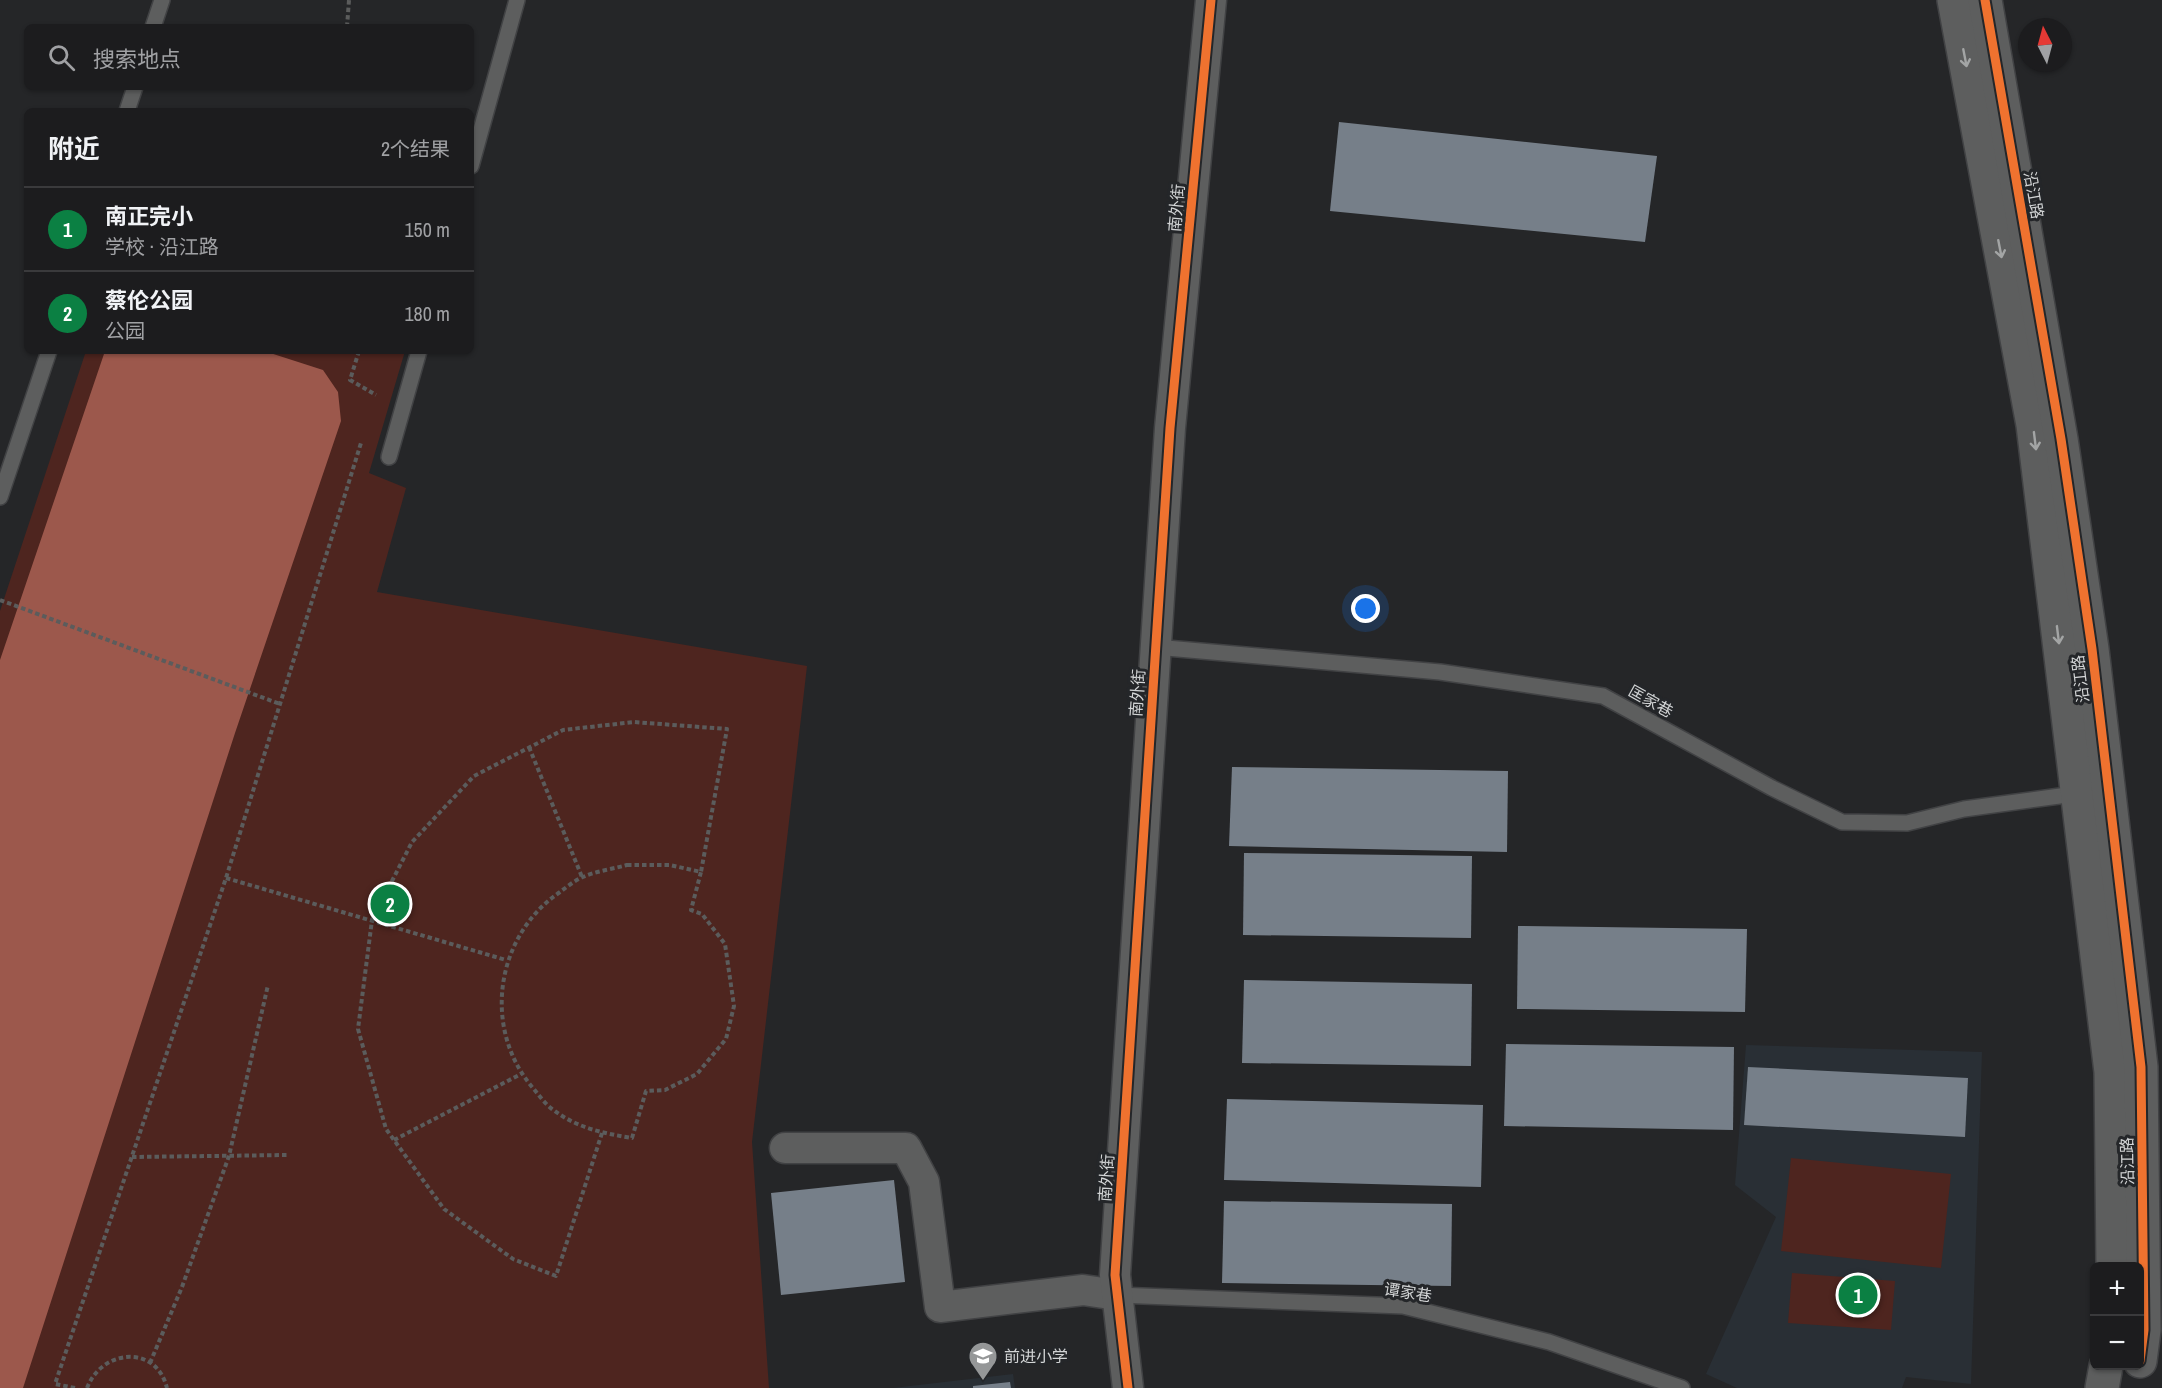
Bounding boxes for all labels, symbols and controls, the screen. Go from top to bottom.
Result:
north arrow [2018,18,2072,72]
search box [24,24,474,90]
icon: search [45,41,78,74]
text: 搜索地点 [93,44,181,74]
one-way arrow [1960,47,1971,67]
text: 附近 [48,131,100,166]
text: 2个结果 [381,135,450,162]
street label: 沿江路 [2019,169,2049,221]
street label: 南外街 [1163,183,1189,233]
text: 南正完小 [105,201,193,231]
text: 1 [63,216,72,243]
text: 150 m [404,216,450,243]
text: 学校 · 沿江路 [105,233,219,260]
one-way arrow [1995,239,2006,259]
text: 蔡伦公园 [105,285,193,315]
text: 2 [63,300,72,327]
text: 180 m [404,300,450,327]
text: 公园 [105,317,145,344]
one-way arrow [2029,431,2040,451]
your location [1351,594,1380,623]
one-way arrow [2053,624,2064,644]
street label: 沿江路 [2066,654,2094,704]
street label: 南外街 [1124,668,1150,718]
street label: 匡家巷 [1625,680,1677,722]
pin: 2 [370,882,410,926]
street label: 沿江路 [2116,1137,2138,1185]
street label: 南外街 [1093,1153,1119,1203]
map controls [2090,1262,2144,1370]
button: + [2090,1262,2144,1316]
pin: 1 [1838,1272,1878,1318]
street label: 谭家巷 [1383,1277,1433,1307]
button: − [2090,1316,2144,1370]
school or university icon: 前进小学 [967,1340,999,1382]
place label: 前进小学 [1004,1345,1068,1367]

